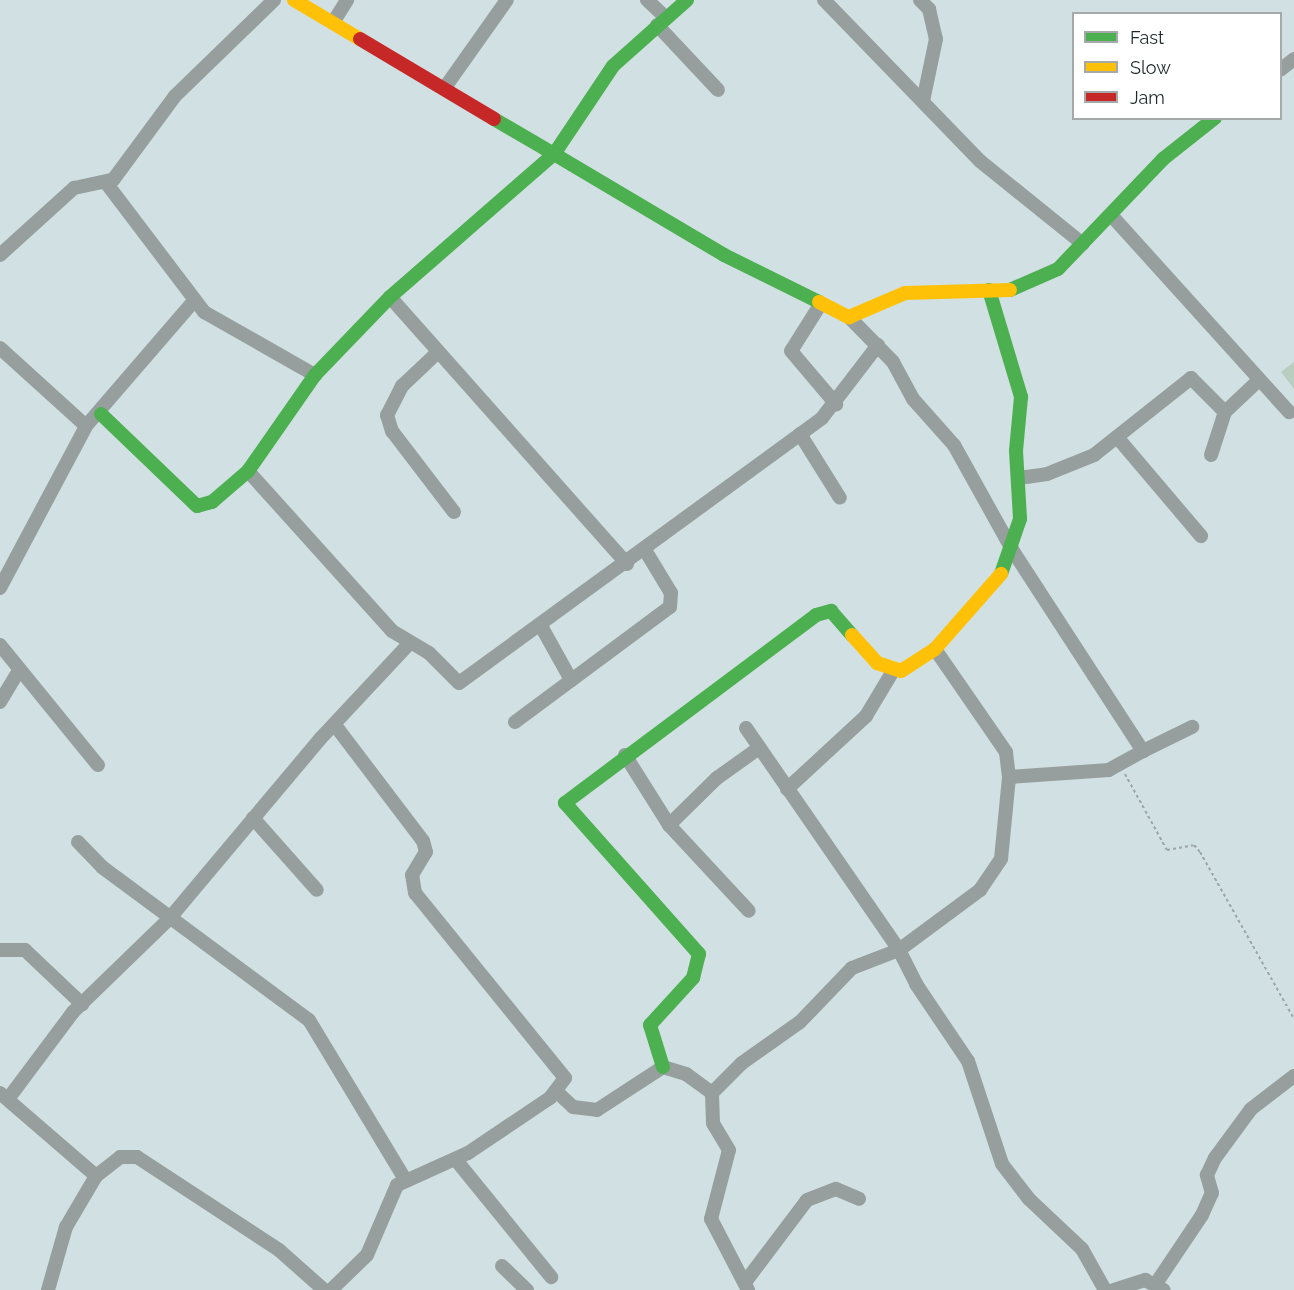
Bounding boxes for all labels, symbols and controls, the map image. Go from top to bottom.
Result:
legend [1072,12,1282,120]
text: Fast [1130,27,1164,48]
text: Slow [1130,57,1171,78]
text: Jam [1130,87,1165,108]

